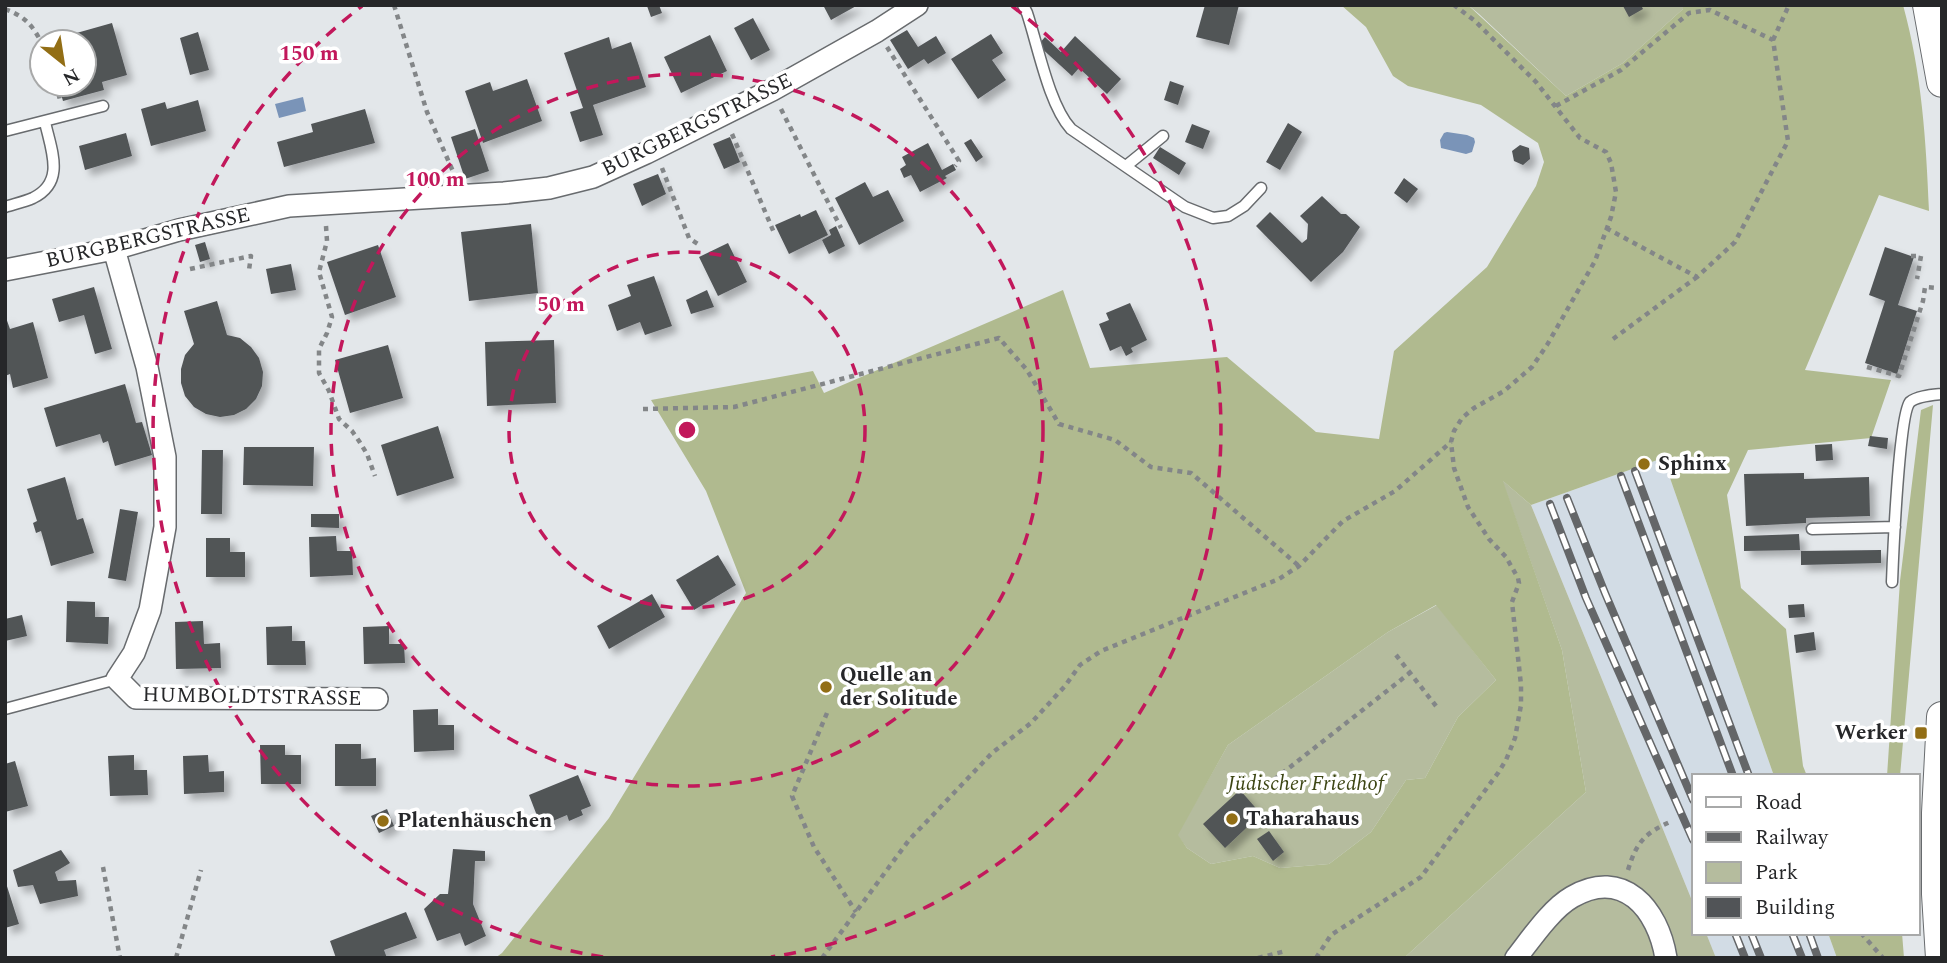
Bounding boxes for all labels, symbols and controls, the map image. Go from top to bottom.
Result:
north arrow [28,28,98,98]
text: 150 m [279,38,339,70]
text: N [57,60,85,93]
street label: BURGBERGSTRASSE [596,65,798,185]
text: 100 m [405,164,465,196]
street label: BURGBERGSTRASSE [43,199,253,277]
text: 50 m [537,289,585,321]
centre of rings [675,418,699,442]
place label: Sphinx [1658,448,1727,480]
marker: Sphinx [1636,456,1652,472]
place label: Quelle an der Solitude [840,659,958,715]
street label: HUMBOLDTSTRASSE [142,679,362,715]
marker: Quelle an der Solitude [818,679,834,695]
place label: Werker [1835,717,1907,749]
marker: Werker [1913,725,1929,741]
park label: Jüdischer Friedhof [1226,768,1388,800]
legend [1692,774,1919,935]
text: Road [1755,787,1802,819]
place label: Taharahaus [1246,803,1360,835]
place label: Platenhäuschen [397,805,552,837]
marker: Taharahaus [1224,811,1240,827]
marker: Platenhäuschen [375,813,391,829]
text: Railway [1755,822,1829,854]
text: Park [1755,857,1799,889]
text: Building [1755,892,1835,924]

